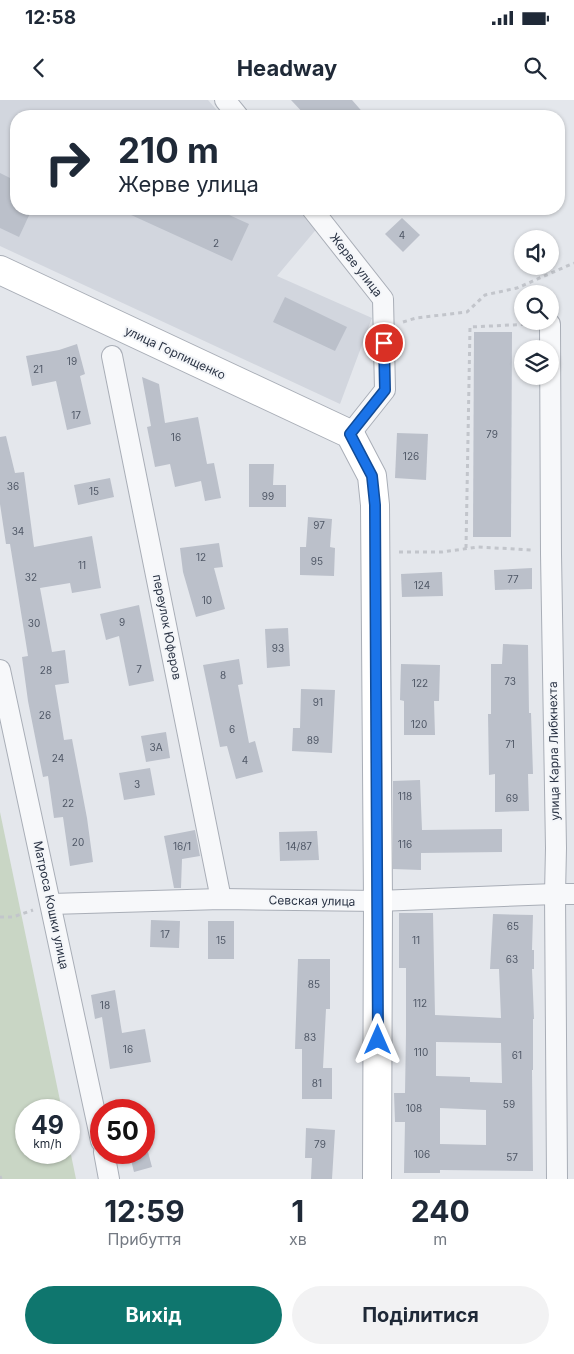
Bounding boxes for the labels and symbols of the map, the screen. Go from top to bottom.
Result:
house number: 4 [399,229,405,241]
street label: Жерве улица [327,230,386,300]
house number: 2 [213,237,219,249]
pin [363,322,405,364]
street label: улица Горпищенко [122,323,228,383]
house number: 19 [67,355,77,367]
house number: 21 [33,363,43,375]
house number: 17 [71,409,81,421]
house number: 79 [486,428,498,440]
house number: 16 [171,431,181,443]
house number: 126 [403,450,419,462]
house number: 36 [7,480,19,492]
house number: 15 [89,485,99,497]
house number: 99 [262,490,274,502]
house number: 97 [313,519,325,531]
house number: 34 [12,525,24,537]
house number: 12 [196,551,206,563]
house number: 95 [311,555,323,567]
house number: 11 [78,559,86,571]
house number: 32 [25,571,37,583]
street label: переулок Юферов [150,573,185,681]
house number: 77 [507,573,519,585]
house number: 124 [414,579,430,591]
house number: 10 [202,594,212,606]
house number: 9 [119,616,125,628]
house number: 30 [28,617,40,629]
house number: 93 [272,642,284,654]
house number: 7 [136,663,142,675]
house number: 28 [40,664,52,676]
house number: 8 [220,669,226,681]
house number: 73 [504,675,516,687]
house number: 122 [412,677,428,689]
street label: улица Карла Либкнехта [545,681,562,821]
house number: 91 [313,696,323,708]
house number: 26 [39,709,51,721]
house number: 120 [411,718,427,730]
house number: 6 [229,723,235,735]
house number: 89 [307,734,319,746]
house number: 71 [505,738,515,750]
house number: 3А [149,741,163,753]
house number: 24 [52,752,64,764]
house number: 4 [242,754,248,766]
house number: 3 [134,778,140,790]
house number: 118 [398,790,412,802]
house number: 69 [506,792,518,804]
house number: 22 [62,797,74,809]
house number: 20 [72,836,84,848]
house number: 116 [398,838,412,850]
street label: Матроса Кошки улица [31,839,72,970]
house number: 16/1 [173,840,191,852]
house number: 14/87 [286,840,312,852]
street label: Севская улица [269,892,356,909]
house number: 65 [507,920,519,932]
house number: 17 [160,928,170,940]
house number: 15 [216,934,226,946]
house number: 11 [412,934,420,946]
house number: 63 [506,953,518,965]
house number: 85 [308,978,320,990]
house number: 112 [413,997,427,1009]
house number: 18 [100,999,110,1011]
position arrow [351,1013,403,1065]
house number: 83 [304,1031,316,1043]
house number: 16 [123,1043,133,1055]
house number: 110 [414,1046,428,1058]
house number: 61 [512,1049,522,1061]
house number: 81 [312,1077,322,1089]
house number: 59 [503,1098,515,1110]
speed limit sign: 50 [90,1099,155,1164]
house number: 108 [406,1102,422,1114]
house number: 79 [314,1138,326,1150]
house number: 106 [414,1148,430,1160]
house number: 57 [506,1151,518,1163]

